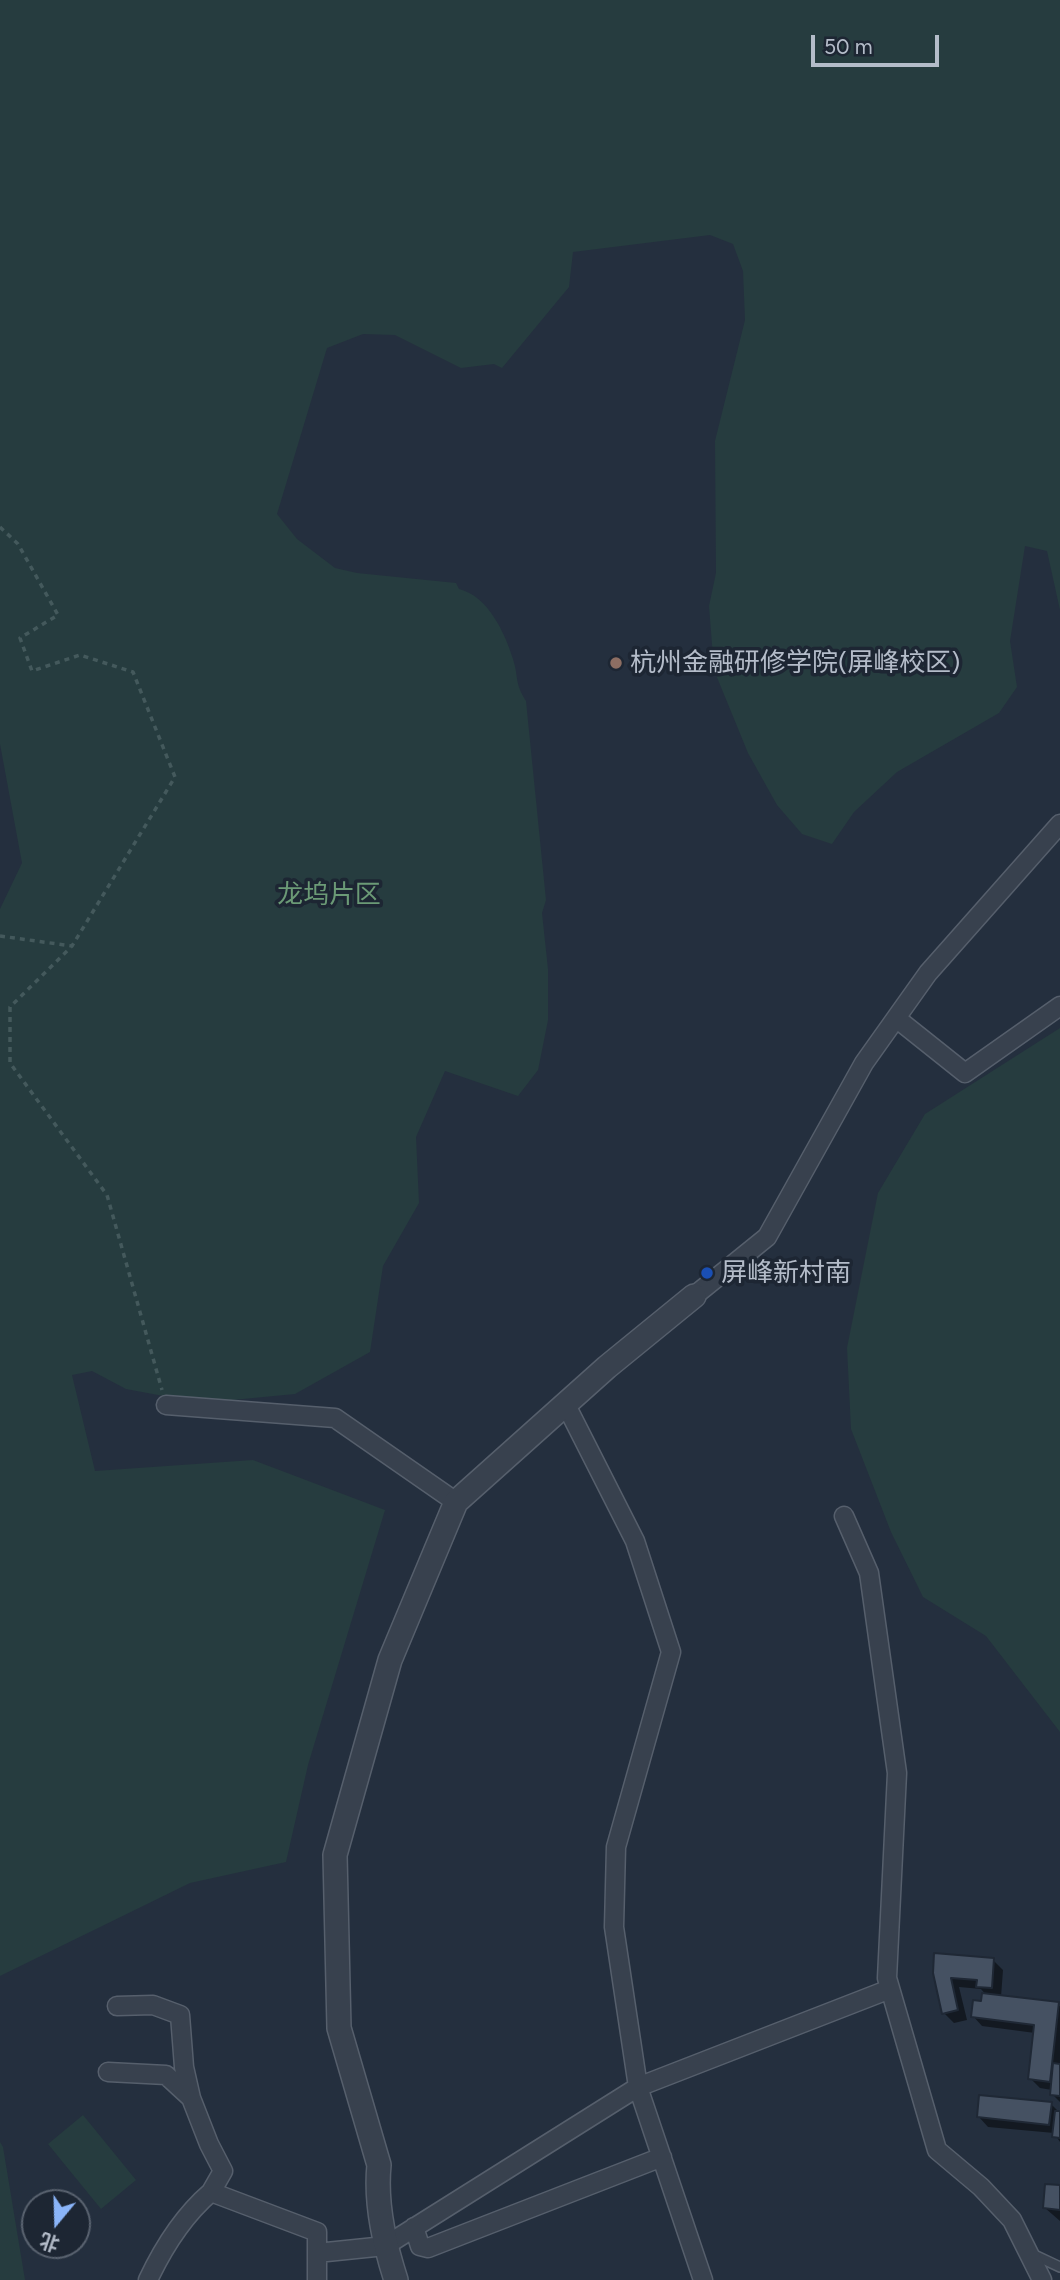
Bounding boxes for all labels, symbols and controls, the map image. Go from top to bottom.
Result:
scale bar [815,21,943,65]
text: 50 m [824,34,873,59]
place label: 杭州金融研修学院(屏峰校区) [630,647,960,679]
marker: 杭州金融研修学院(屏峰校区) [608,655,624,671]
park label: 龙坞片区 [277,879,381,911]
place label: 屏峰新村南 [721,1257,851,1289]
marker: 屏峰新村南 [699,1265,715,1281]
north arrow [21,2189,91,2259]
text: 北 [37,2228,62,2256]

